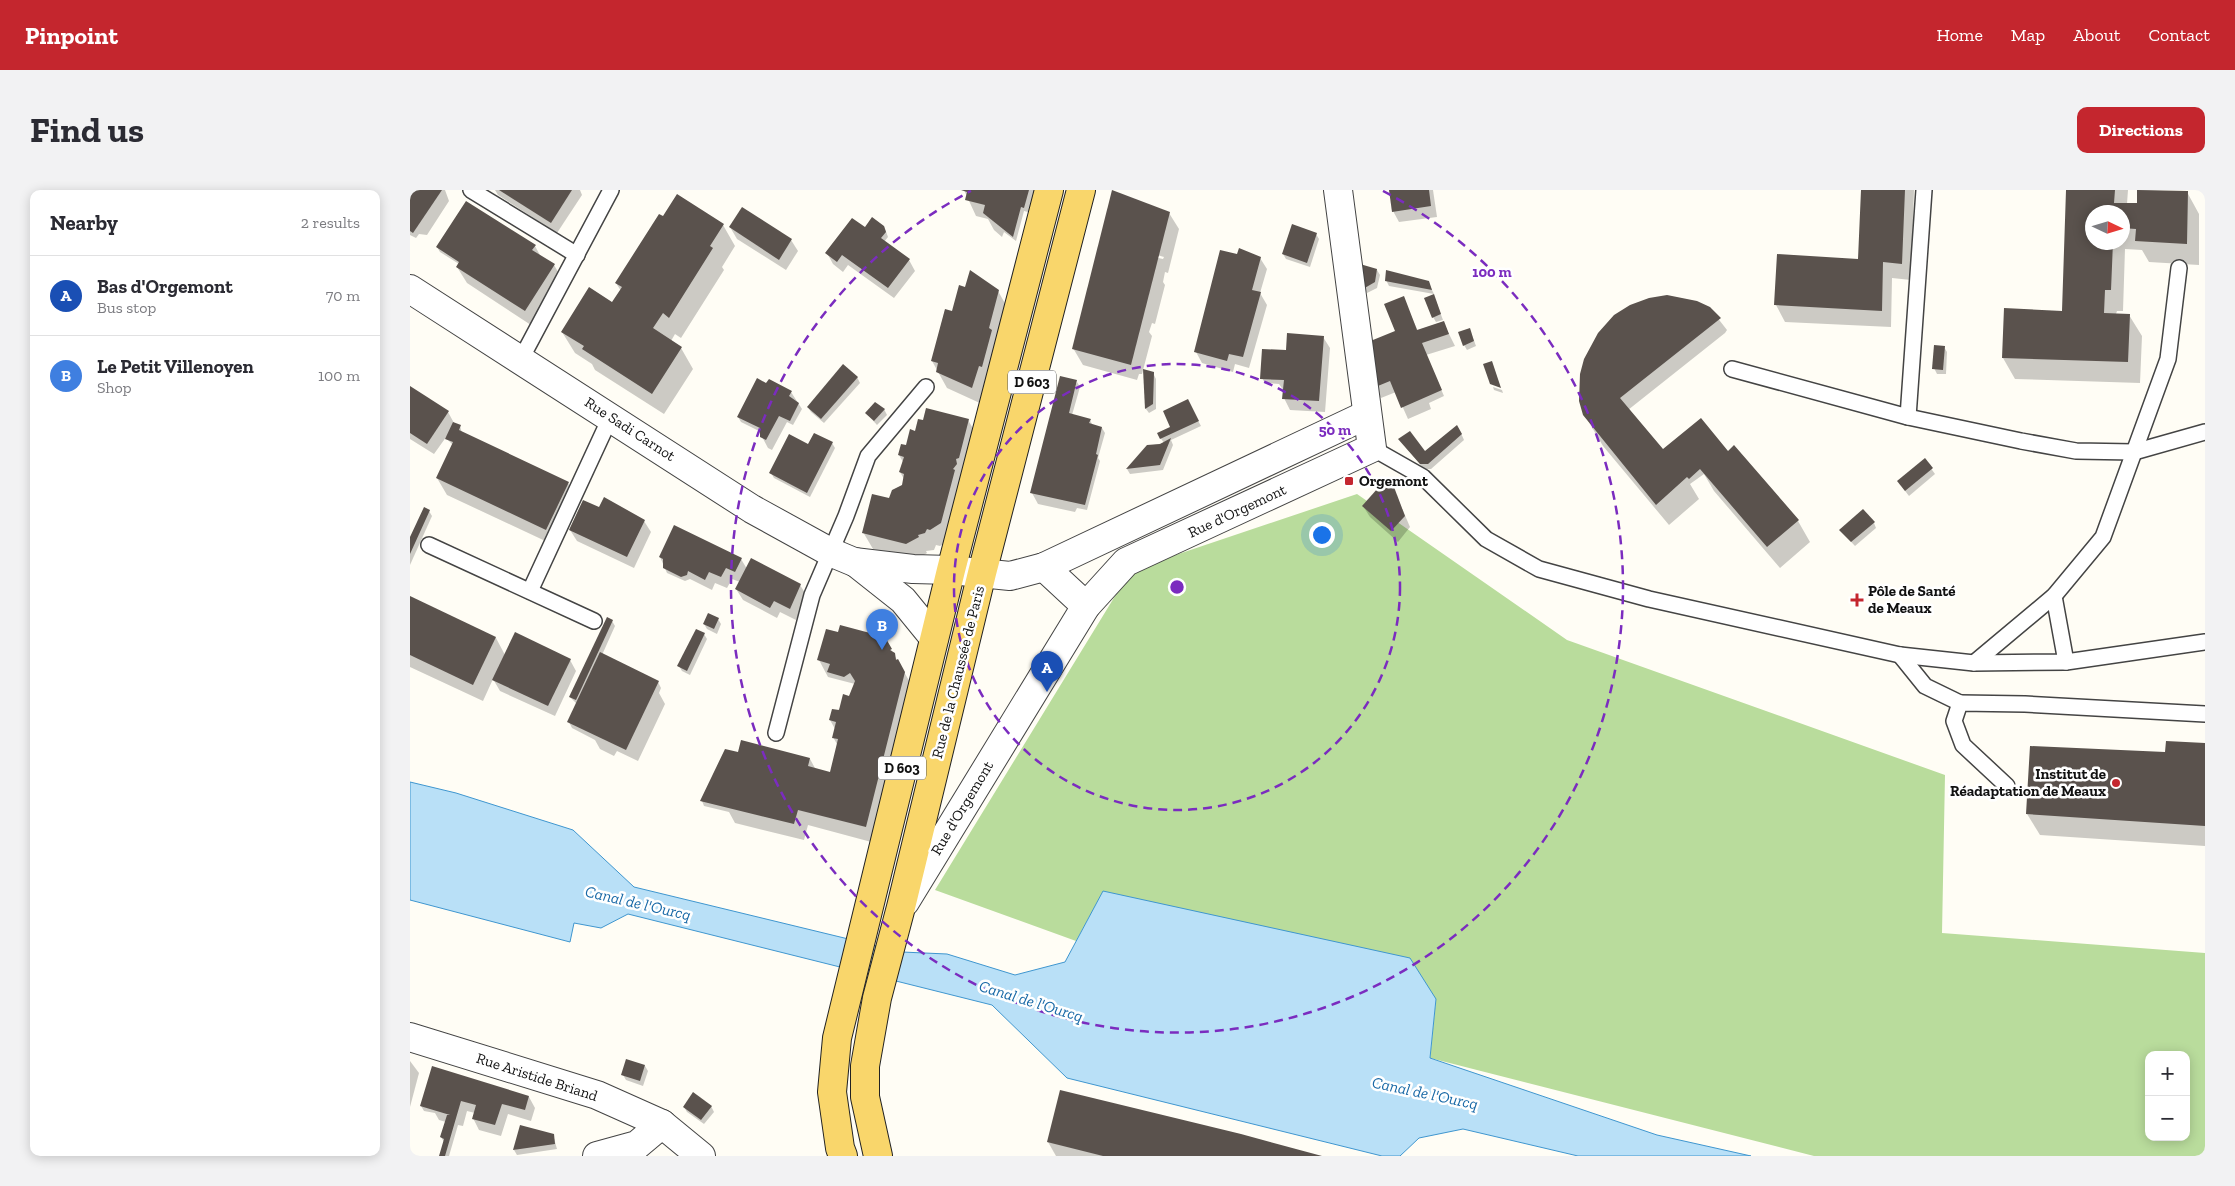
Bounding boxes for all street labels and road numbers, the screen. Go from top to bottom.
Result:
road number: D 603 [1008,370,1056,393]
street label: Rue Sadi Carnot [581,393,679,465]
street label: Rue d'Orgemont [1185,480,1289,542]
street label: Rue de la Chaussée de Paris [928,584,988,760]
road number: D 603 [878,756,926,780]
street label: Rue d'Orgemont [927,757,997,858]
street label: Rue Aristide Briand [474,1049,601,1105]

